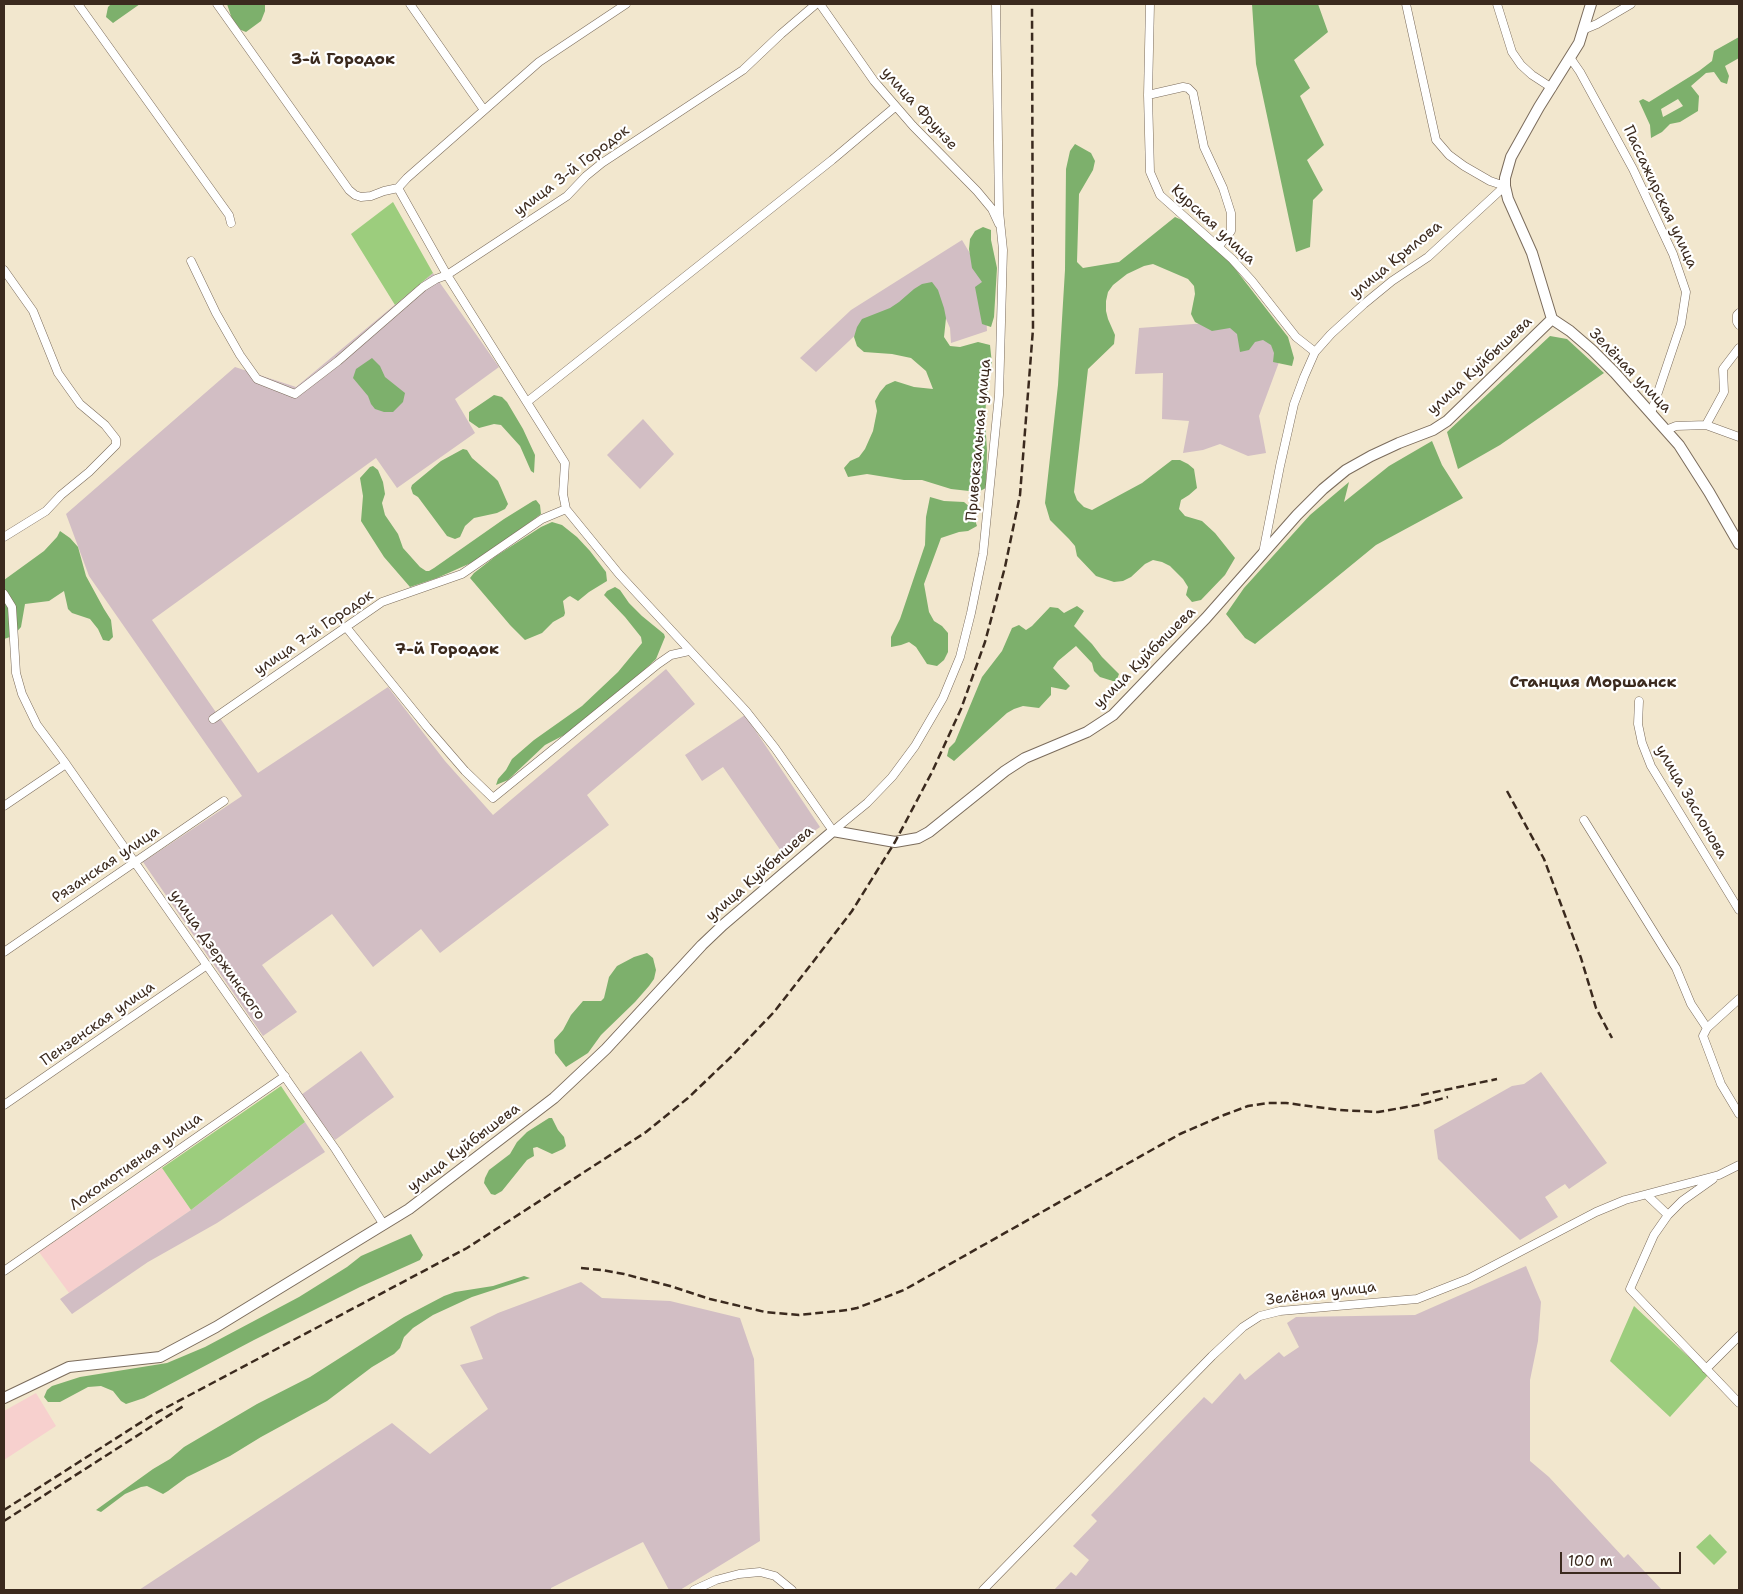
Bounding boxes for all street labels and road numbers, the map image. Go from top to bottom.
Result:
street label: улица Фрунзе [877,64,961,154]
street label: улица 3-й Городок [511,122,633,220]
street label: Пассажирская улица [1619,123,1701,271]
street label: Курская улица [1167,181,1259,269]
street label: улица Крылова [1346,217,1446,303]
street label: улица Куйбышева [1424,313,1536,419]
street label: Зелёная улица [1585,325,1675,417]
street label: Привокзальная улица [963,358,995,522]
street label: улица 7-й Городок [251,587,377,679]
street label: улица Куйбышева [1090,603,1200,713]
street label: улица Заслонова [1651,742,1731,862]
street label: улица Куйбышева [703,822,817,926]
street label: Рязанская улица [49,823,163,907]
street label: улица Дзержинского [165,886,269,1024]
street label: Пензенская улица [38,978,158,1070]
street label: улица Куйбышева [404,1100,524,1196]
street label: Локомотивная улица [66,1109,206,1215]
street label: Зелёная улица [1265,1278,1377,1310]

